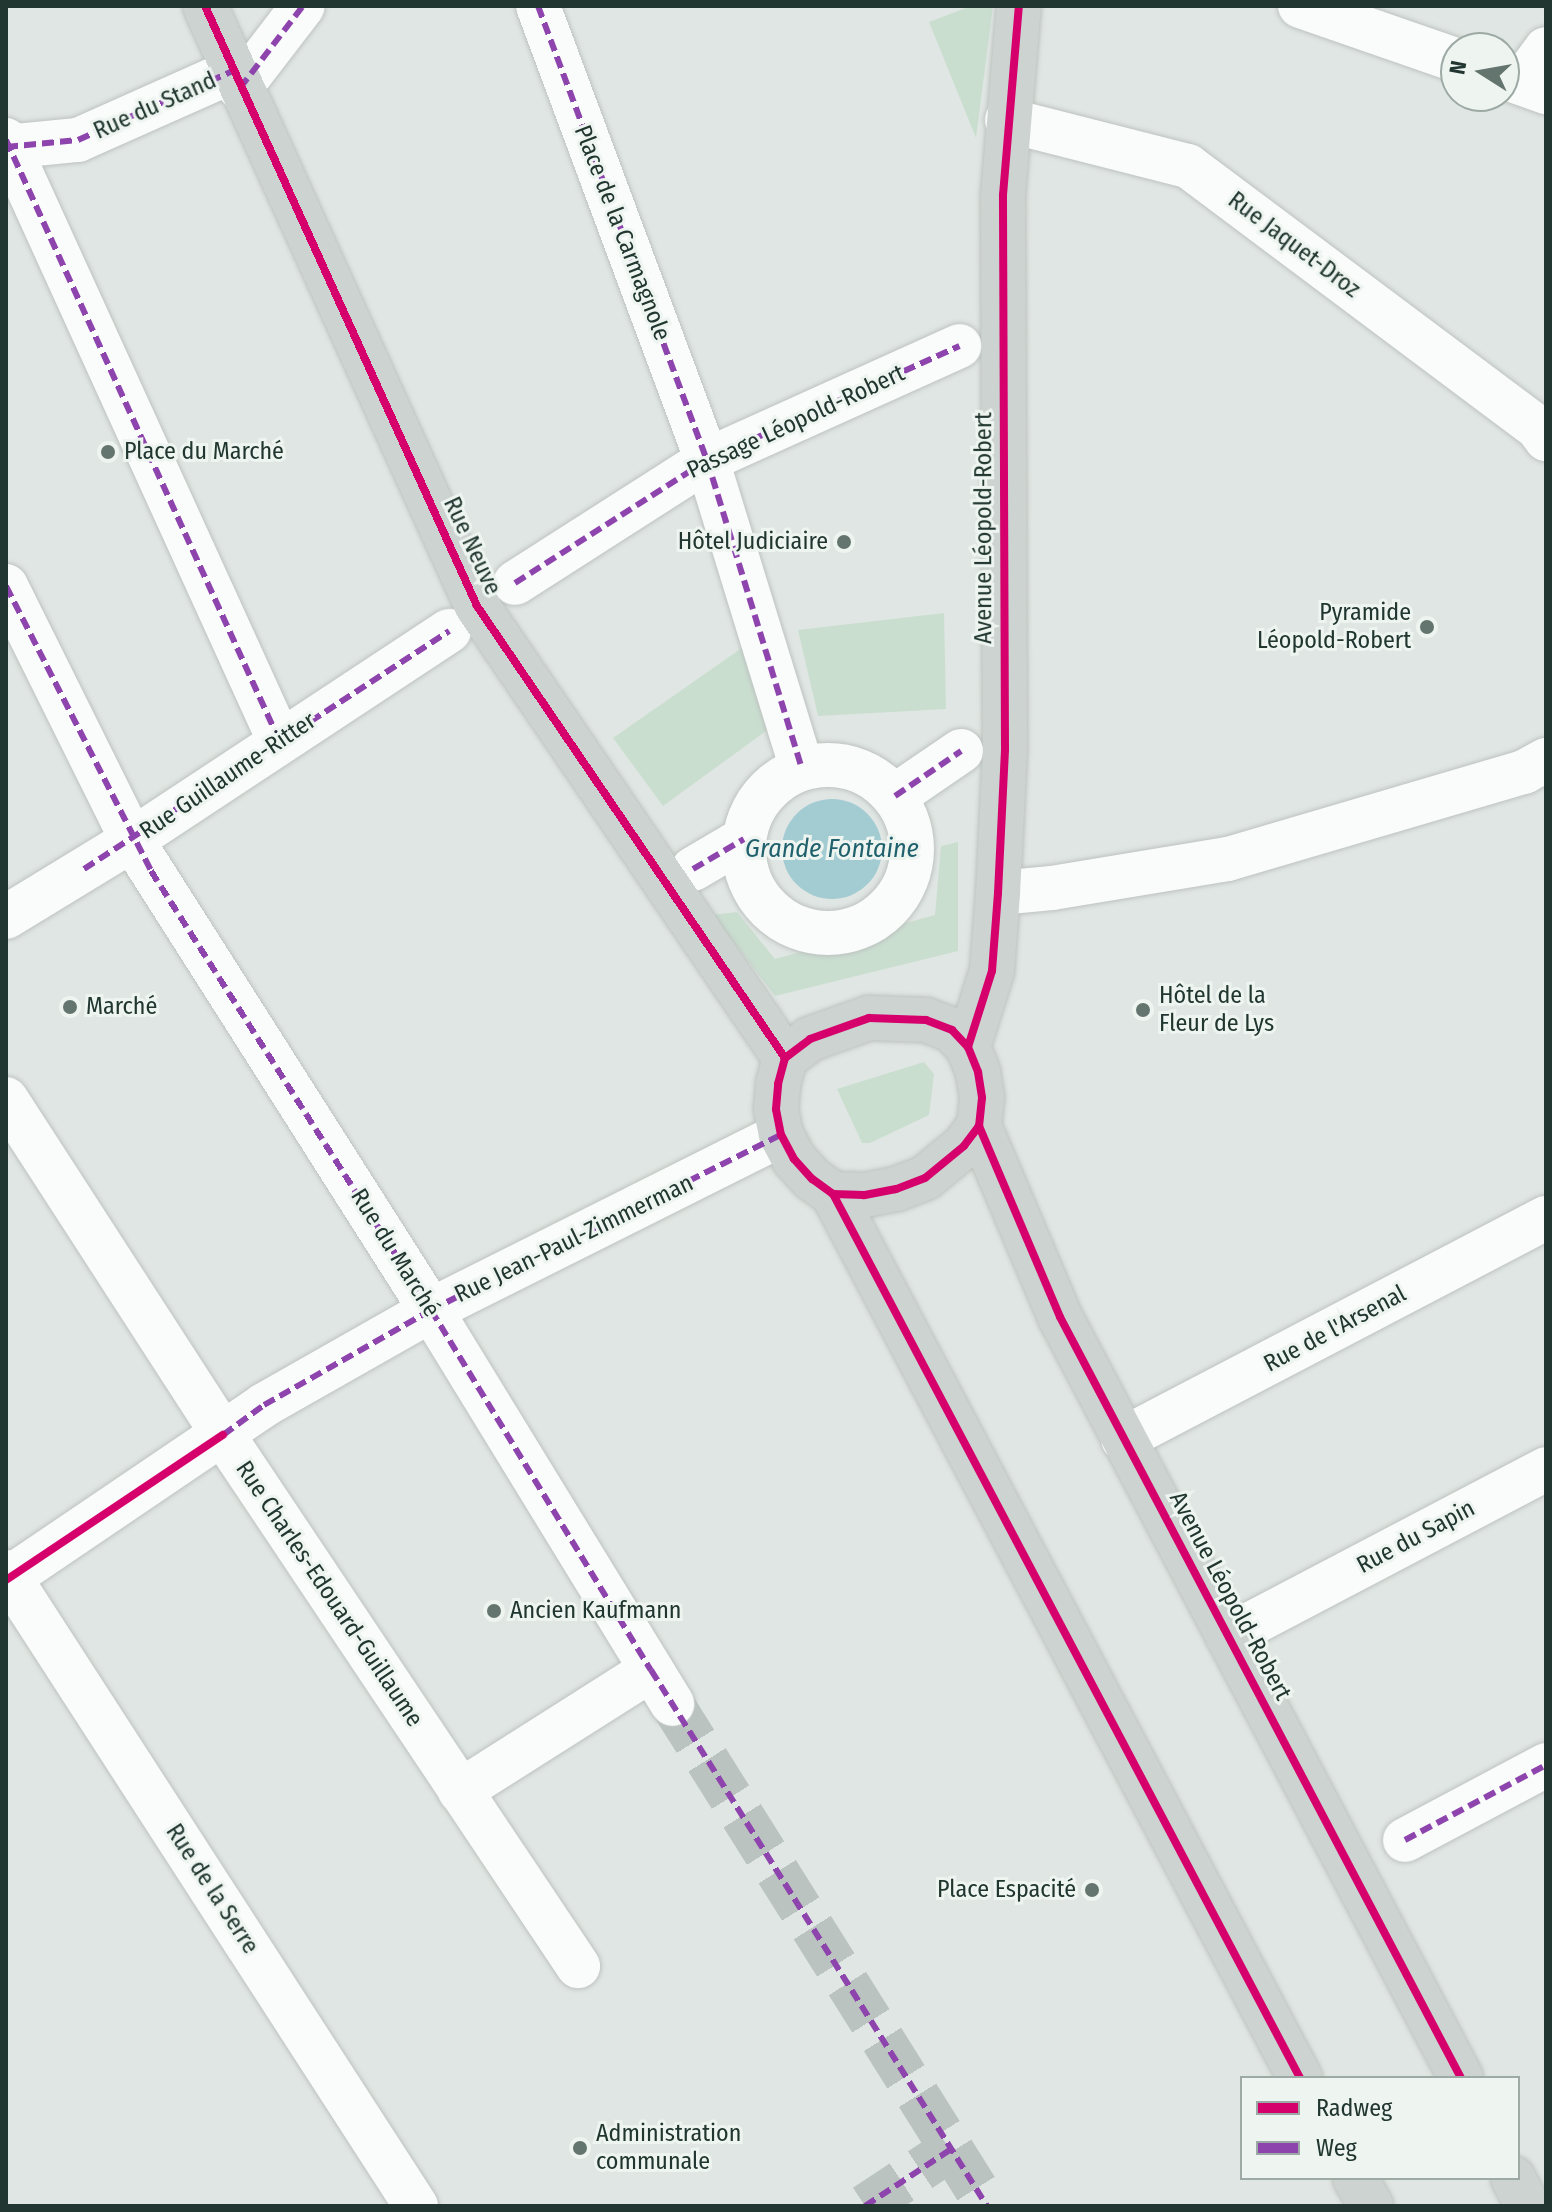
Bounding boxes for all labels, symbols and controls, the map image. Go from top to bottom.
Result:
north arrow [1440,32,1520,112]
text: N [1443,59,1472,77]
street label: Rue du Stand [89,66,221,146]
street label: Place de la Carmagnole [568,121,676,345]
street label: Rue Jaquet-Droz [1222,186,1366,304]
street label: Passage Léopold-Robert [683,359,909,485]
street label: Avenue Léopold-Robert [970,412,998,644]
place label: Place du Marché [124,438,284,466]
marker: Place du Marché [99,443,117,461]
street label: Rue Neuve [437,493,507,599]
place label: Hôtel Judiciaire [678,528,828,556]
marker: Hôtel Judiciaire [835,533,853,551]
place label: Pyramide Léopold-Robert [1257,599,1411,655]
marker: Pyramide Léopold-Robert [1418,618,1436,636]
street label: Rue Guillaume-Ritter [134,706,322,846]
water label: Grande Fontaine [745,833,919,865]
place label: Hôtel de la Fleur de Lys [1159,982,1274,1038]
place label: Marché [86,993,157,1021]
marker: Marché [61,998,79,1016]
marker: Hôtel de la Fleur de Lys [1134,1001,1152,1019]
street label: Rue Jean-Paul-Zimmerman [450,1169,698,1309]
street label: Rue du Marché [344,1184,446,1322]
street label: Rue de l'Arsenal [1259,1279,1411,1379]
street label: Rue Charles-Edouard-Guillaume [229,1456,429,1732]
street label: Avenue Léopold-Robert [1163,1487,1297,1705]
street label: Rue du Sapin [1352,1494,1480,1580]
place label: Ancien Kaufmann [510,1597,681,1625]
marker: Ancien Kaufmann [485,1602,503,1620]
street label: Rue de la Serre [159,1819,265,1959]
place label: Place Espacité [937,1876,1076,1904]
marker: Place Espacité [1083,1881,1101,1899]
legend [1240,2076,1520,2180]
text: Radweg [1316,2094,1392,2122]
place label: Administration communale [596,2120,741,2176]
text: Weg [1316,2134,1357,2162]
marker: Administration communale [571,2139,589,2157]

